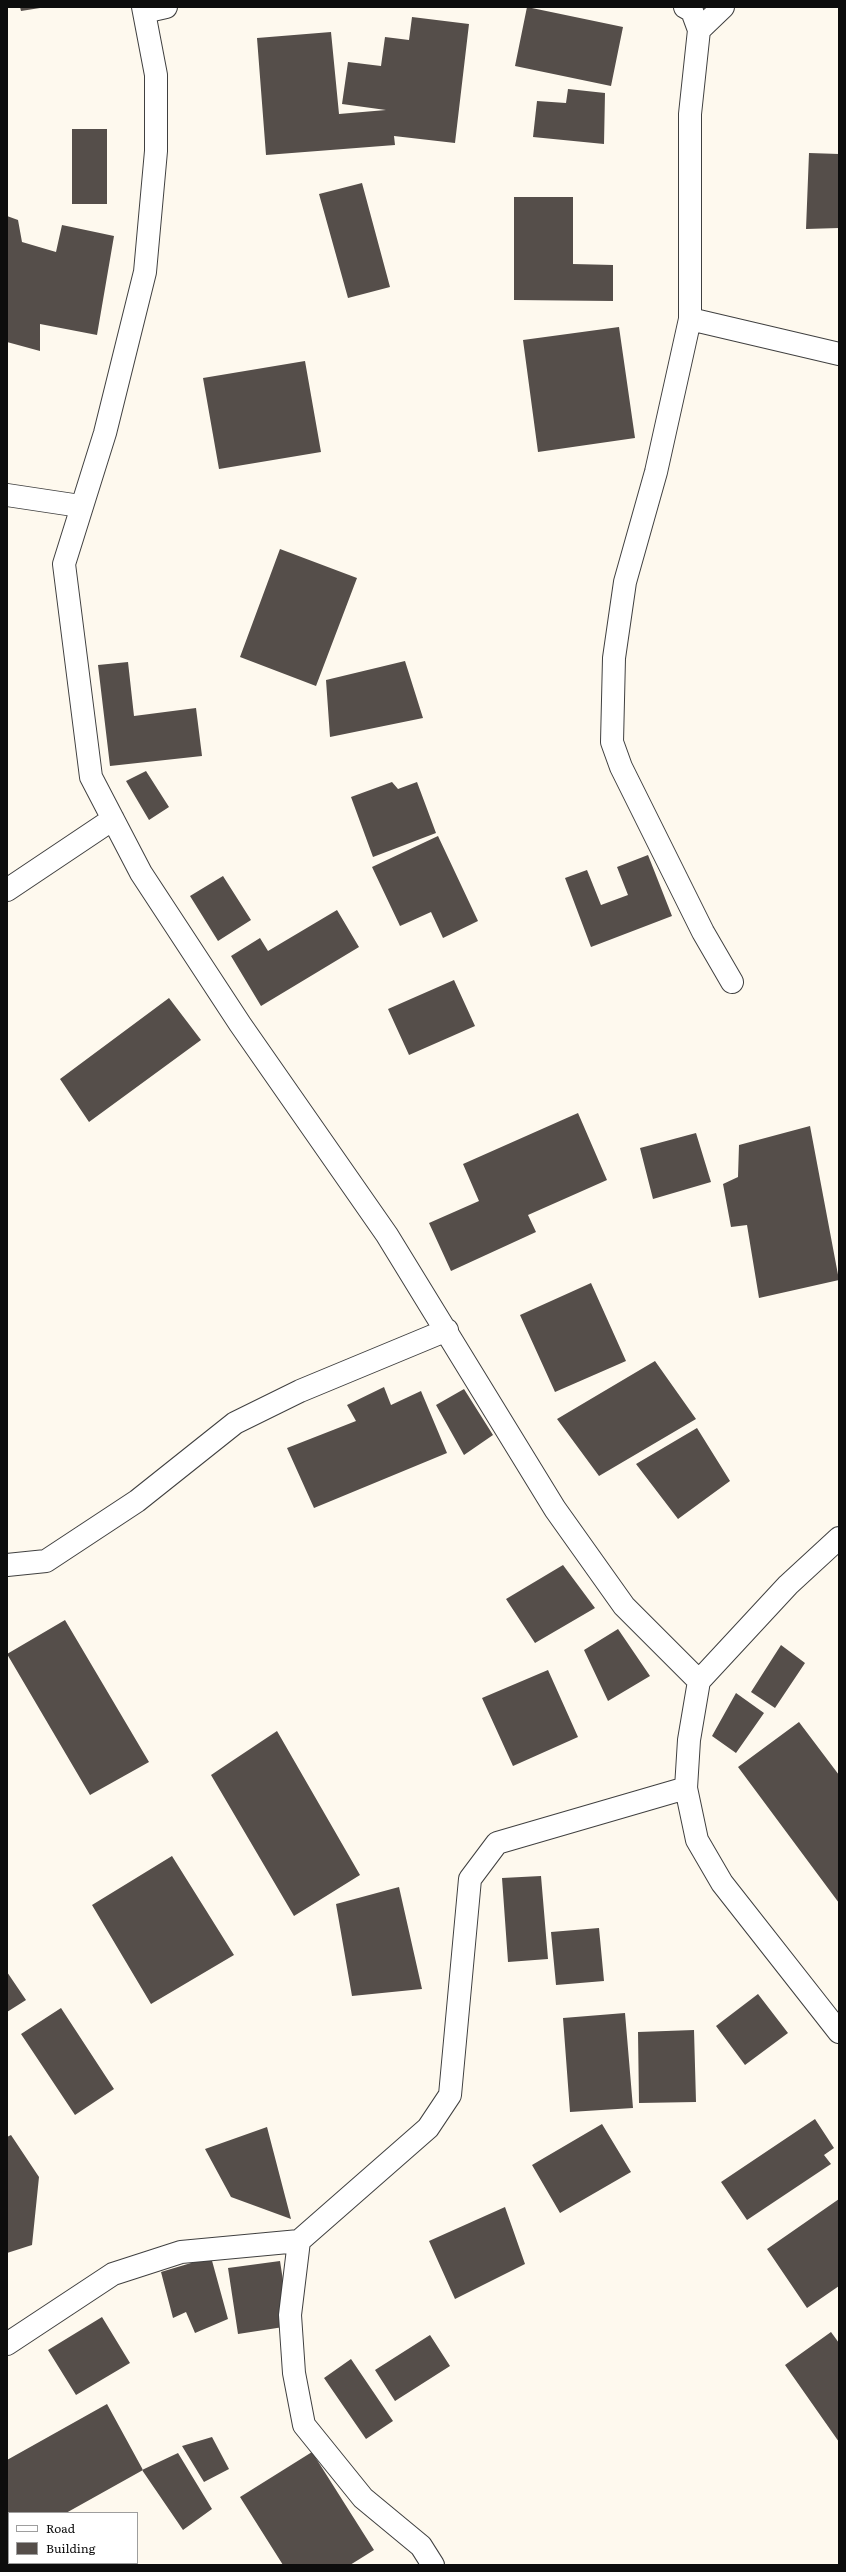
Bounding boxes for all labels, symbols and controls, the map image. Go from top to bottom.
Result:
legend [8,2512,138,2564]
text: Road [46,2519,75,2537]
text: Building [46,2539,95,2557]

